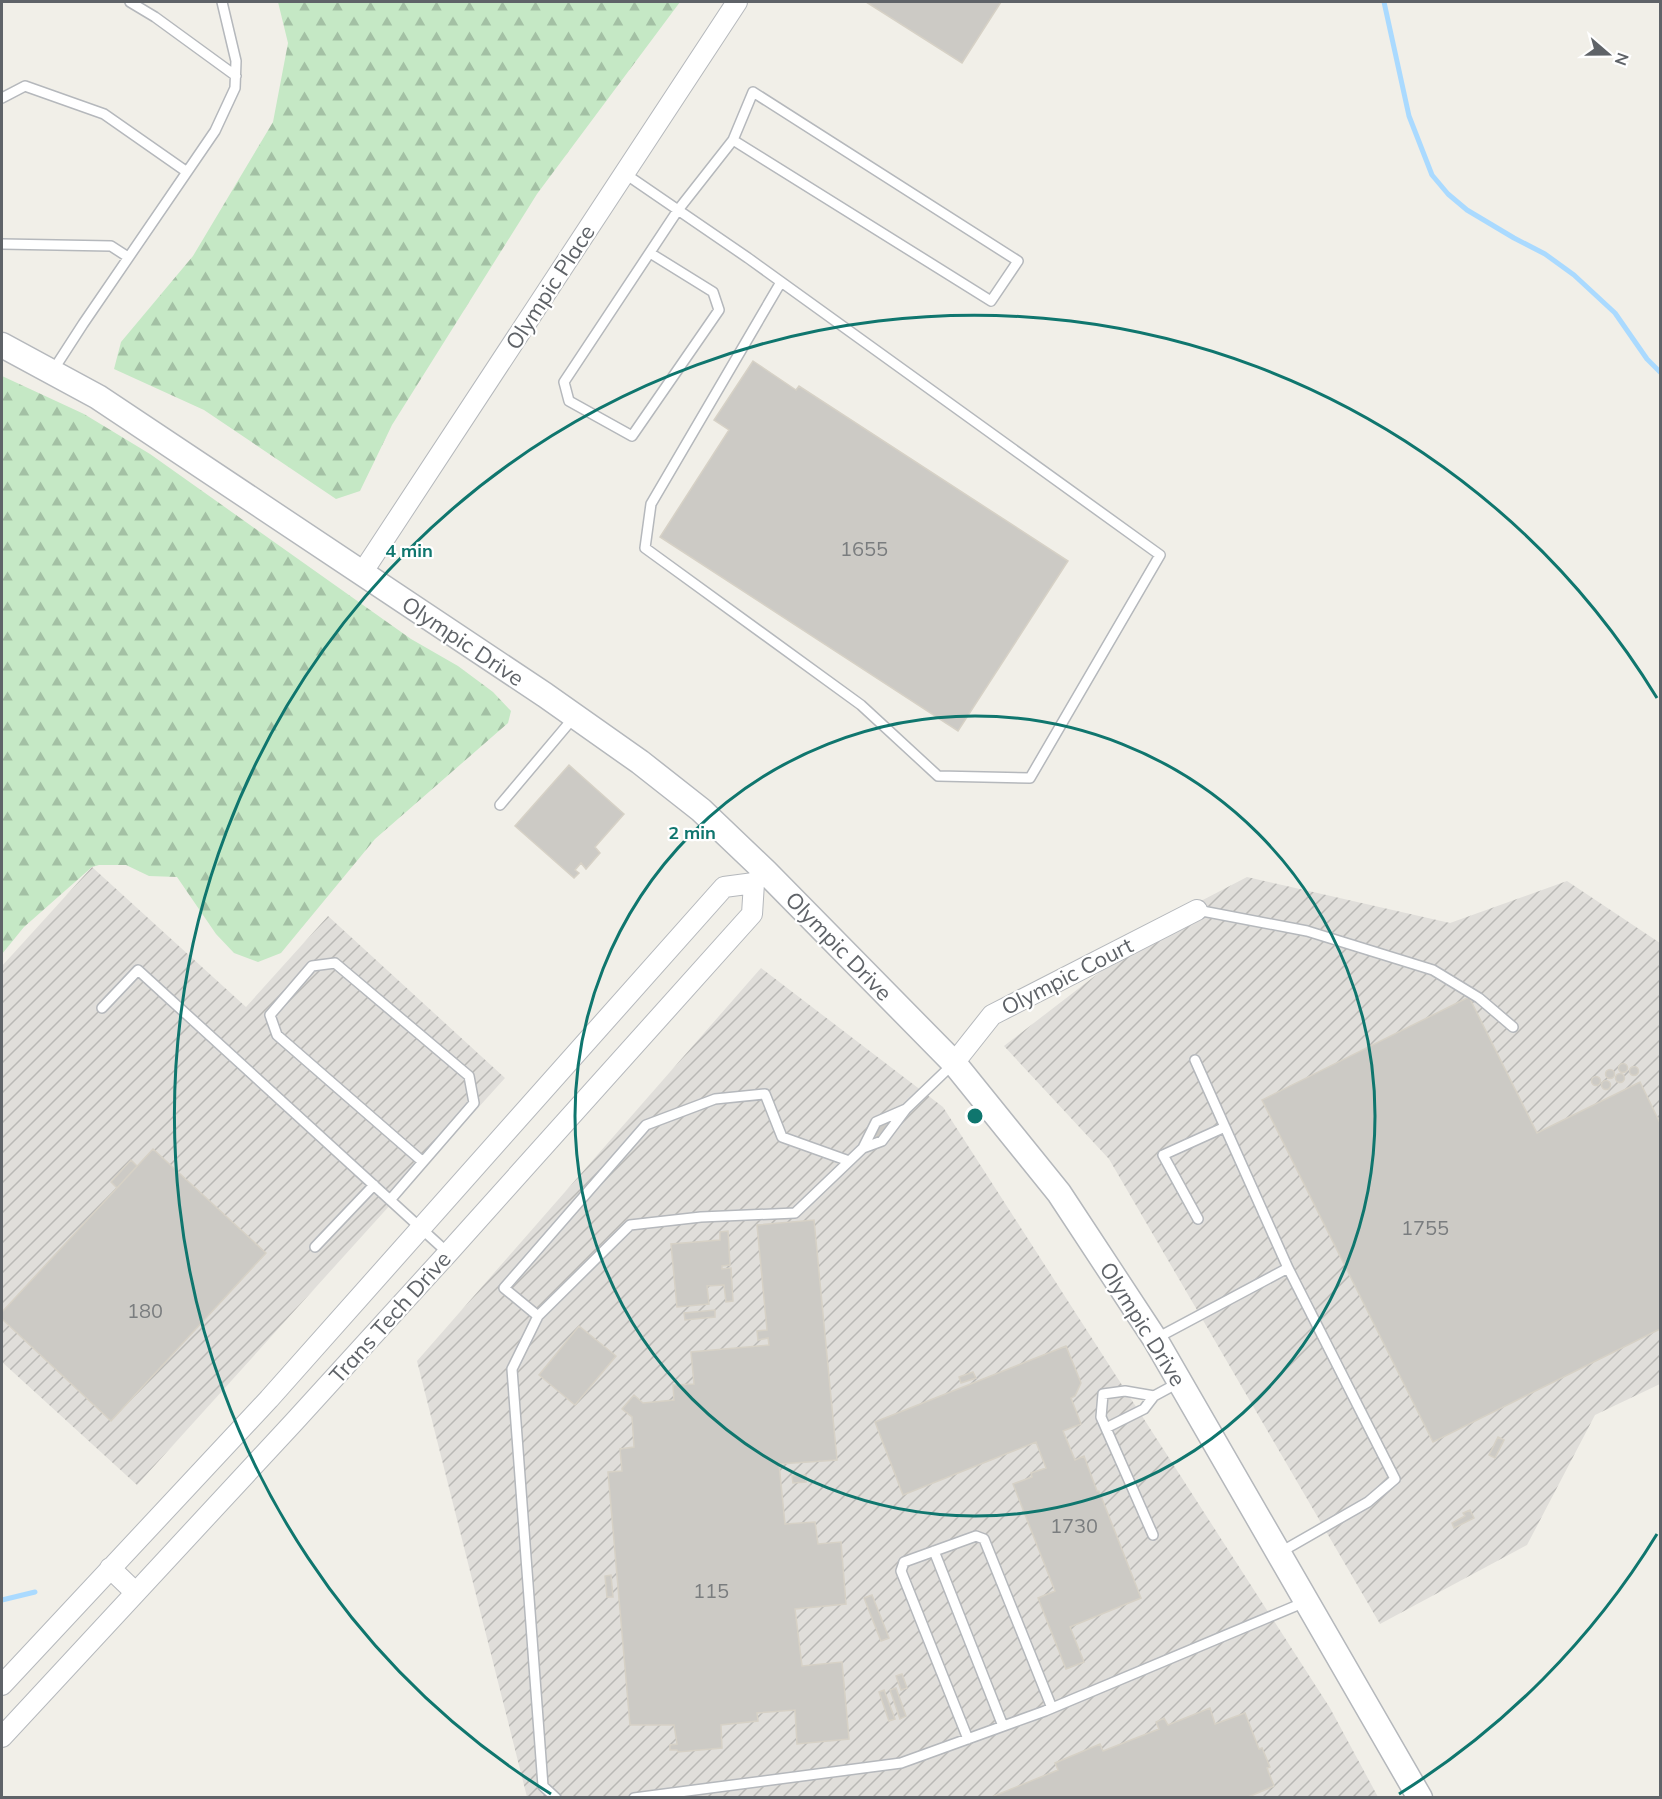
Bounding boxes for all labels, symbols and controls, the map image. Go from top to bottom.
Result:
north arrow [1578,24,1638,84]
text: N [1611,50,1634,68]
street label: Olympic Place [499,219,601,355]
house number: 1655 [840,536,888,561]
text: 4 min [385,539,433,562]
street label: Olympic Drive [397,590,529,692]
text: 2 min [668,821,716,844]
street label: Olympic Drive [780,885,898,1007]
street label: Olympic Court [996,931,1138,1021]
centre of rings [965,1106,985,1126]
house number: 1755 [1401,1215,1449,1240]
street label: Trans Tech Drive [323,1245,457,1389]
street label: Olympic Drive [1094,1257,1192,1391]
house number: 180 [127,1298,163,1323]
house number: 1730 [1050,1513,1098,1538]
house number: 115 [693,1578,729,1603]

